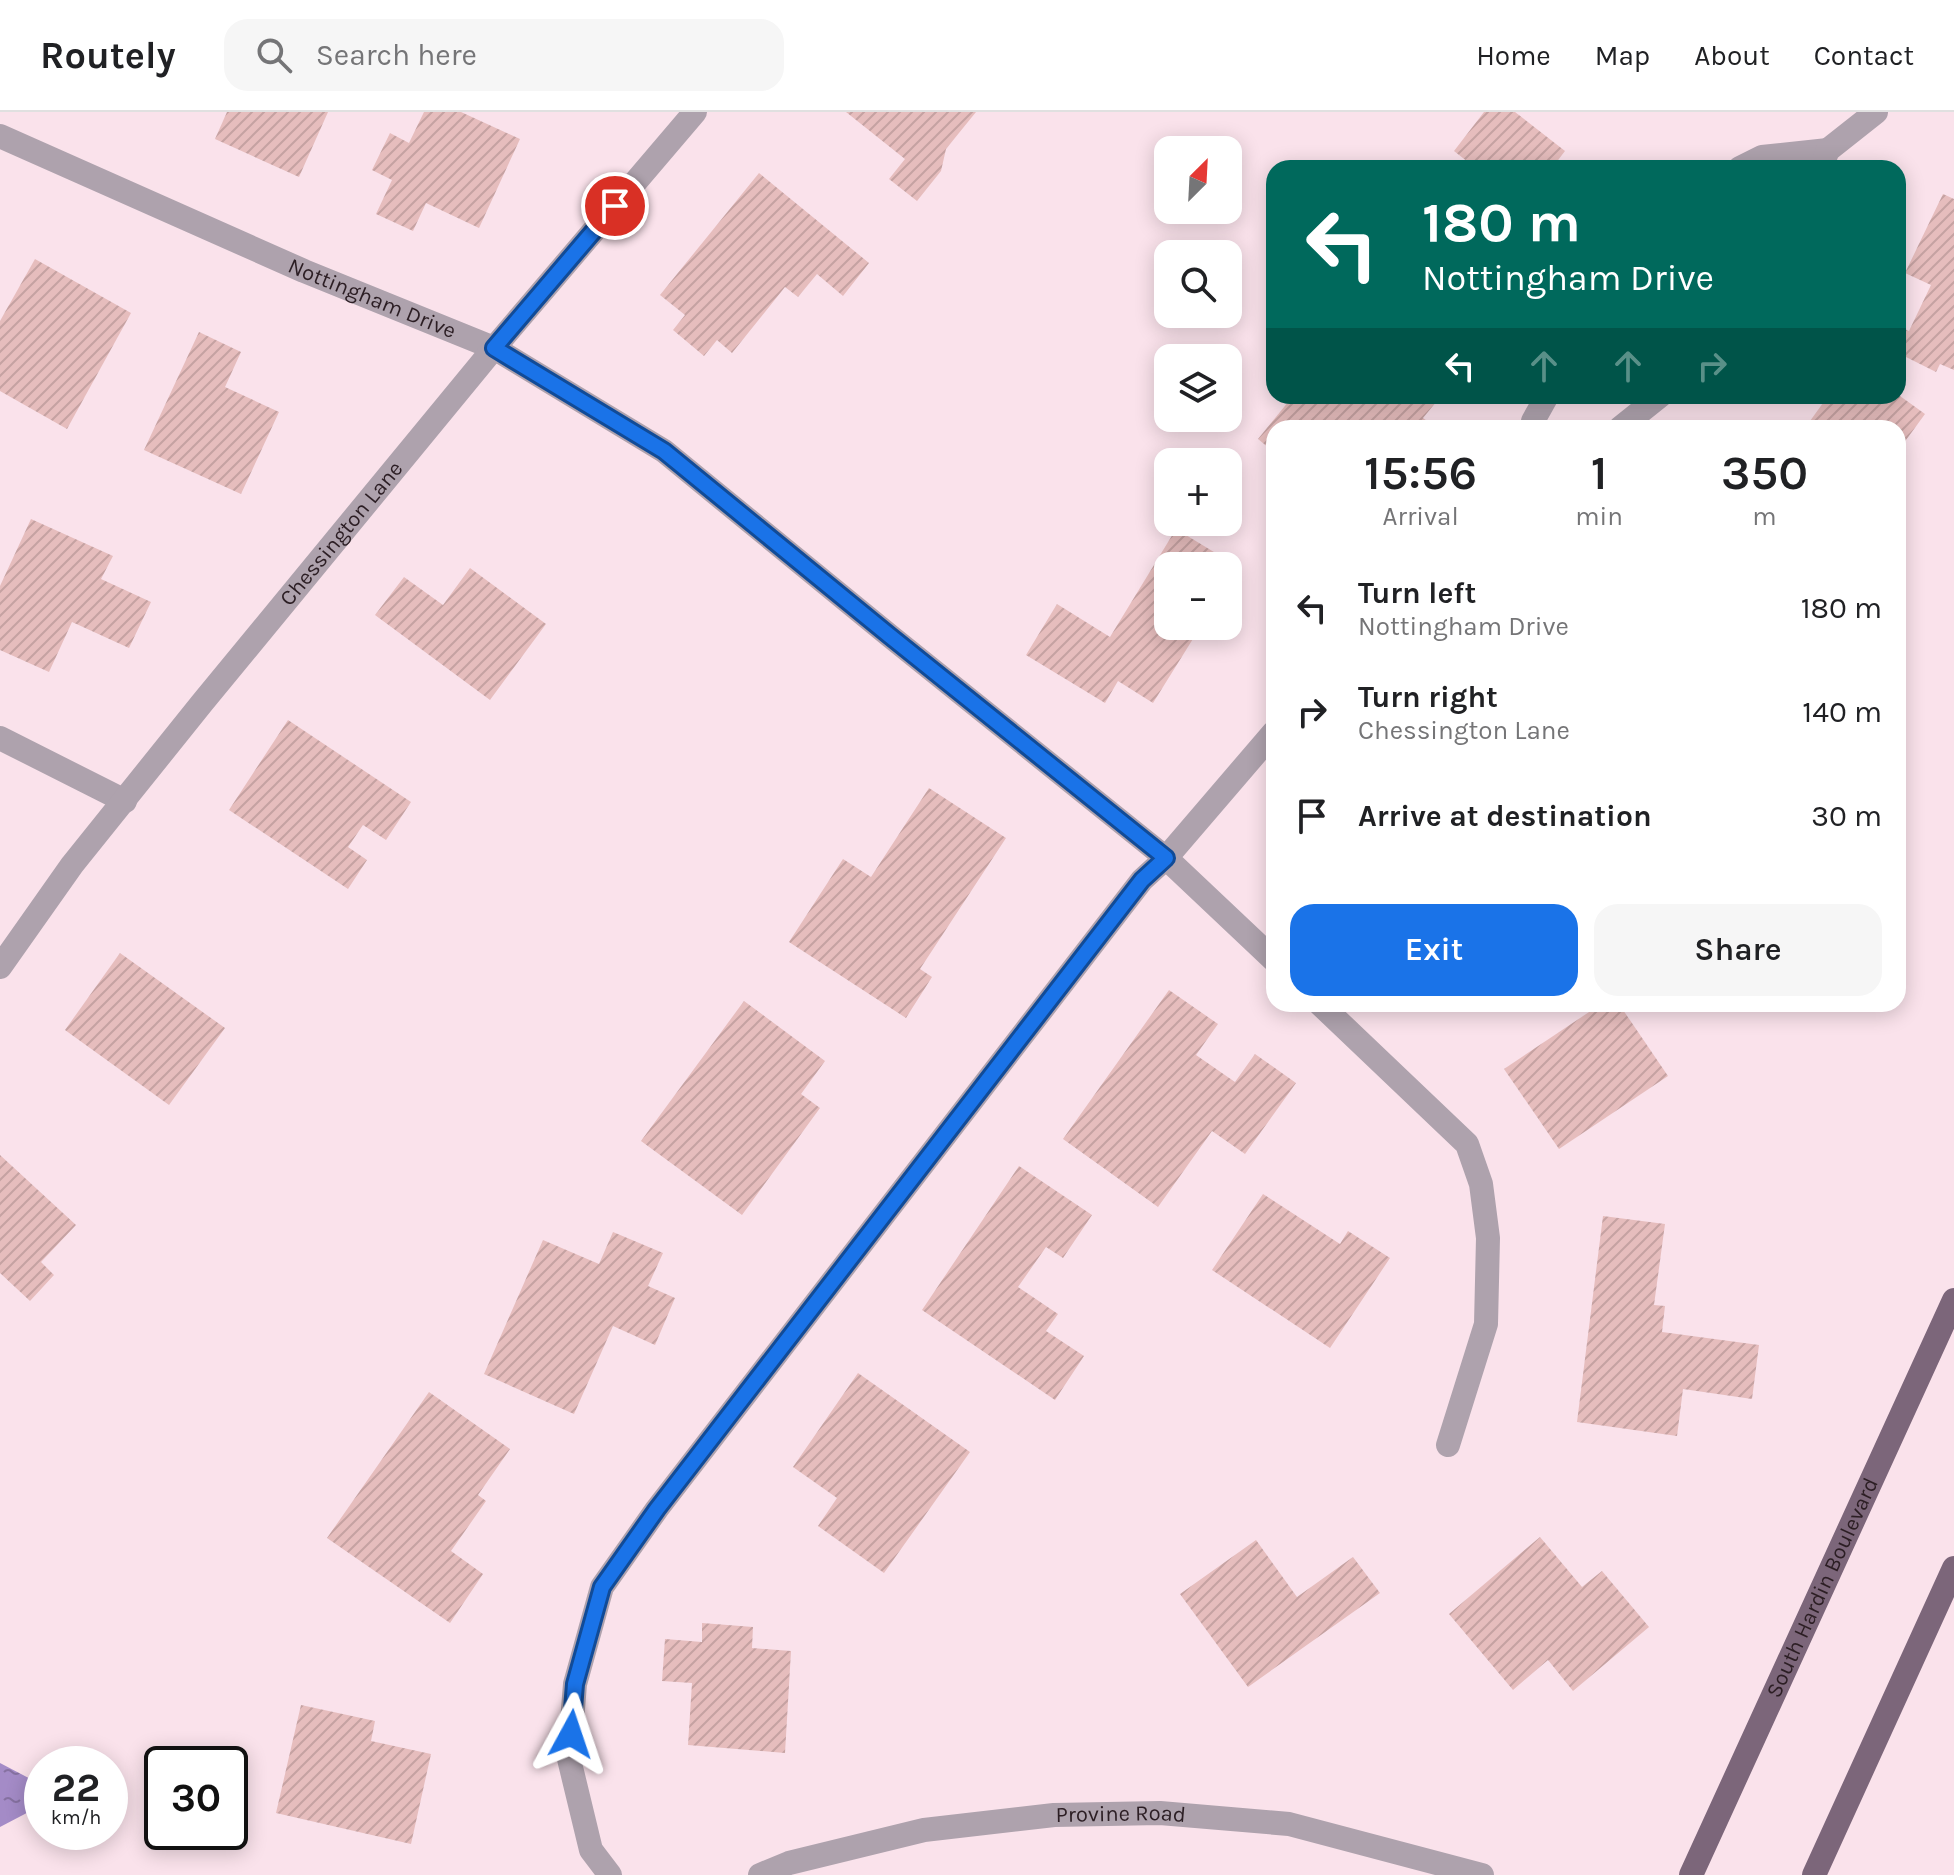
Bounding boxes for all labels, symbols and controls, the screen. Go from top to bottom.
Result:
search box [224,19,784,91]
text: Routely [40,33,176,78]
icon: search [252,33,296,77]
text: Search here [316,37,477,73]
text: Home [1476,39,1551,72]
text: Map [1595,39,1650,72]
text: About [1694,39,1770,72]
text: Contact [1814,39,1914,72]
north arrow [1154,136,1242,224]
map controls [1154,136,1242,640]
pin [581,172,649,240]
icon: arrive [593,184,637,228]
text: 180 m [1422,190,1581,255]
icon: left [1290,192,1394,296]
button: search [1154,240,1242,328]
street label: Nottingham Drive [284,253,460,344]
text: Nottingham Drive [1422,257,1714,299]
button: layers [1154,344,1242,432]
icon: left [1438,344,1482,388]
icon: ahead [1522,344,1566,388]
icon: ahead [1606,344,1650,388]
icon: right [1690,344,1734,388]
text: 15:56 [1364,445,1477,501]
text: 1 [1591,445,1608,501]
text: 350 [1721,445,1808,501]
button: + [1154,448,1242,536]
street label: Chessington Lane [274,456,408,611]
text: Arrival [1383,501,1459,532]
text: min [1575,501,1623,532]
text: m [1752,501,1777,532]
button: − [1154,552,1242,640]
text: Turn left [1358,575,1476,611]
icon: left [1290,586,1334,630]
text: 180 m [1801,590,1882,626]
text: Nottingham Drive [1358,611,1569,642]
text: Turn right [1358,679,1498,715]
icon: right [1290,690,1334,734]
text: 140 m [1802,694,1882,730]
text: Chessington Lane [1358,715,1570,746]
icon: arrive [1290,794,1334,838]
text: Arrive at destination [1358,798,1652,834]
text: 30 m [1811,798,1882,834]
button: Exit [1290,904,1578,996]
button: Share [1594,904,1882,996]
street label: South Hardin Boulevard [1761,1474,1884,1702]
position arrow [529,1692,613,1776]
speed limit sign: 30 [144,1746,248,1850]
text: 22 [52,1764,100,1811]
street label: Provine Road [1055,1800,1187,1828]
text: km/h [51,1806,101,1829]

